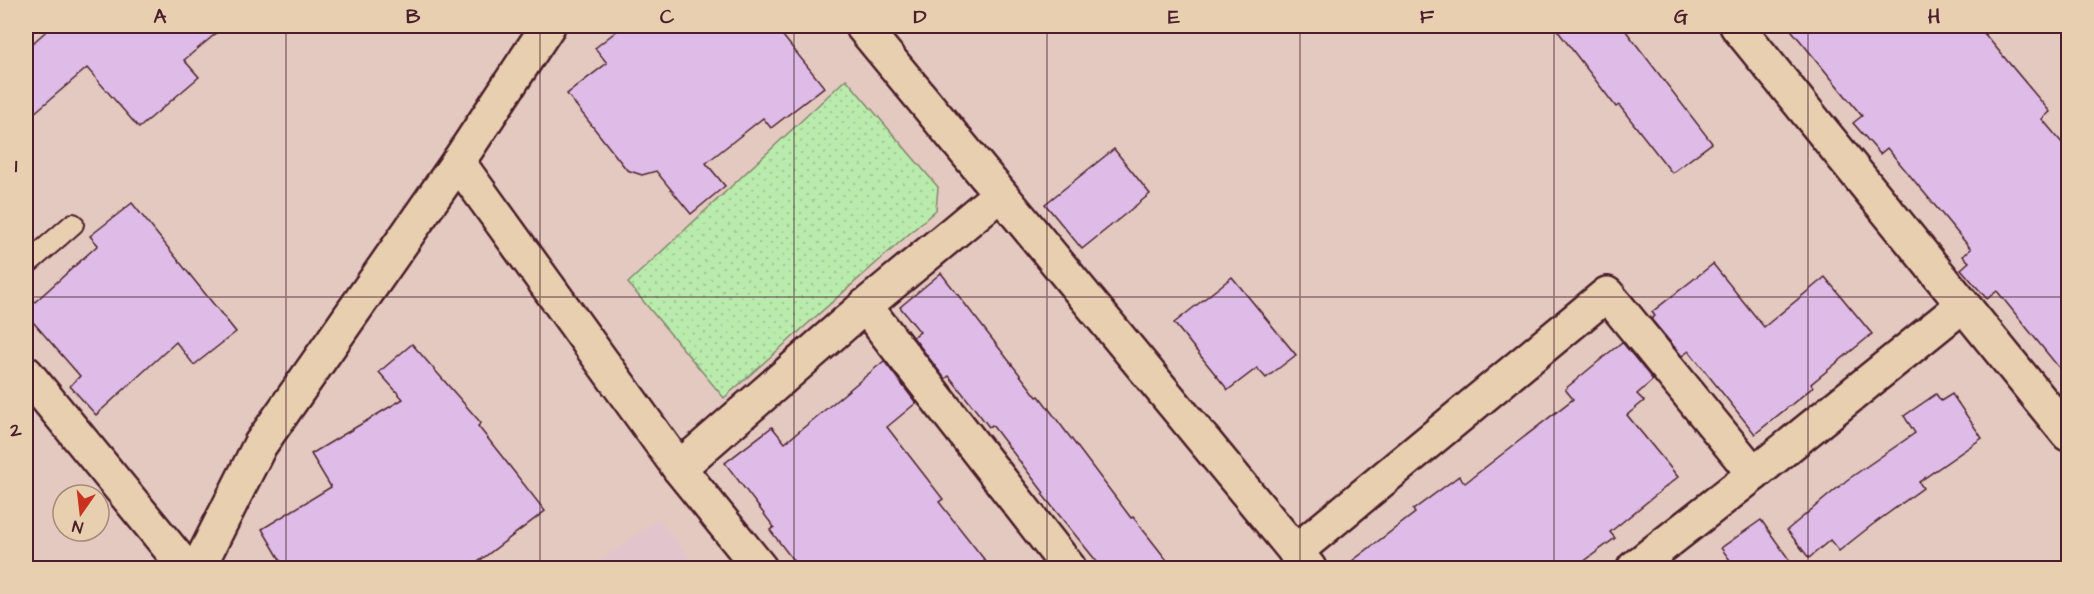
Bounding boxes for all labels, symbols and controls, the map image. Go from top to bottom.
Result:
text: A [154,3,167,31]
text: B [406,3,421,31]
text: C [660,3,675,31]
text: D [914,3,927,31]
text: E [1168,3,1180,31]
text: F [1420,3,1435,31]
text: G [1674,3,1688,31]
text: H [1928,3,1940,31]
text: 1 [15,152,18,180]
text: 2 [9,416,22,444]
north arrow [51,483,111,543]
text: N [70,515,85,538]

